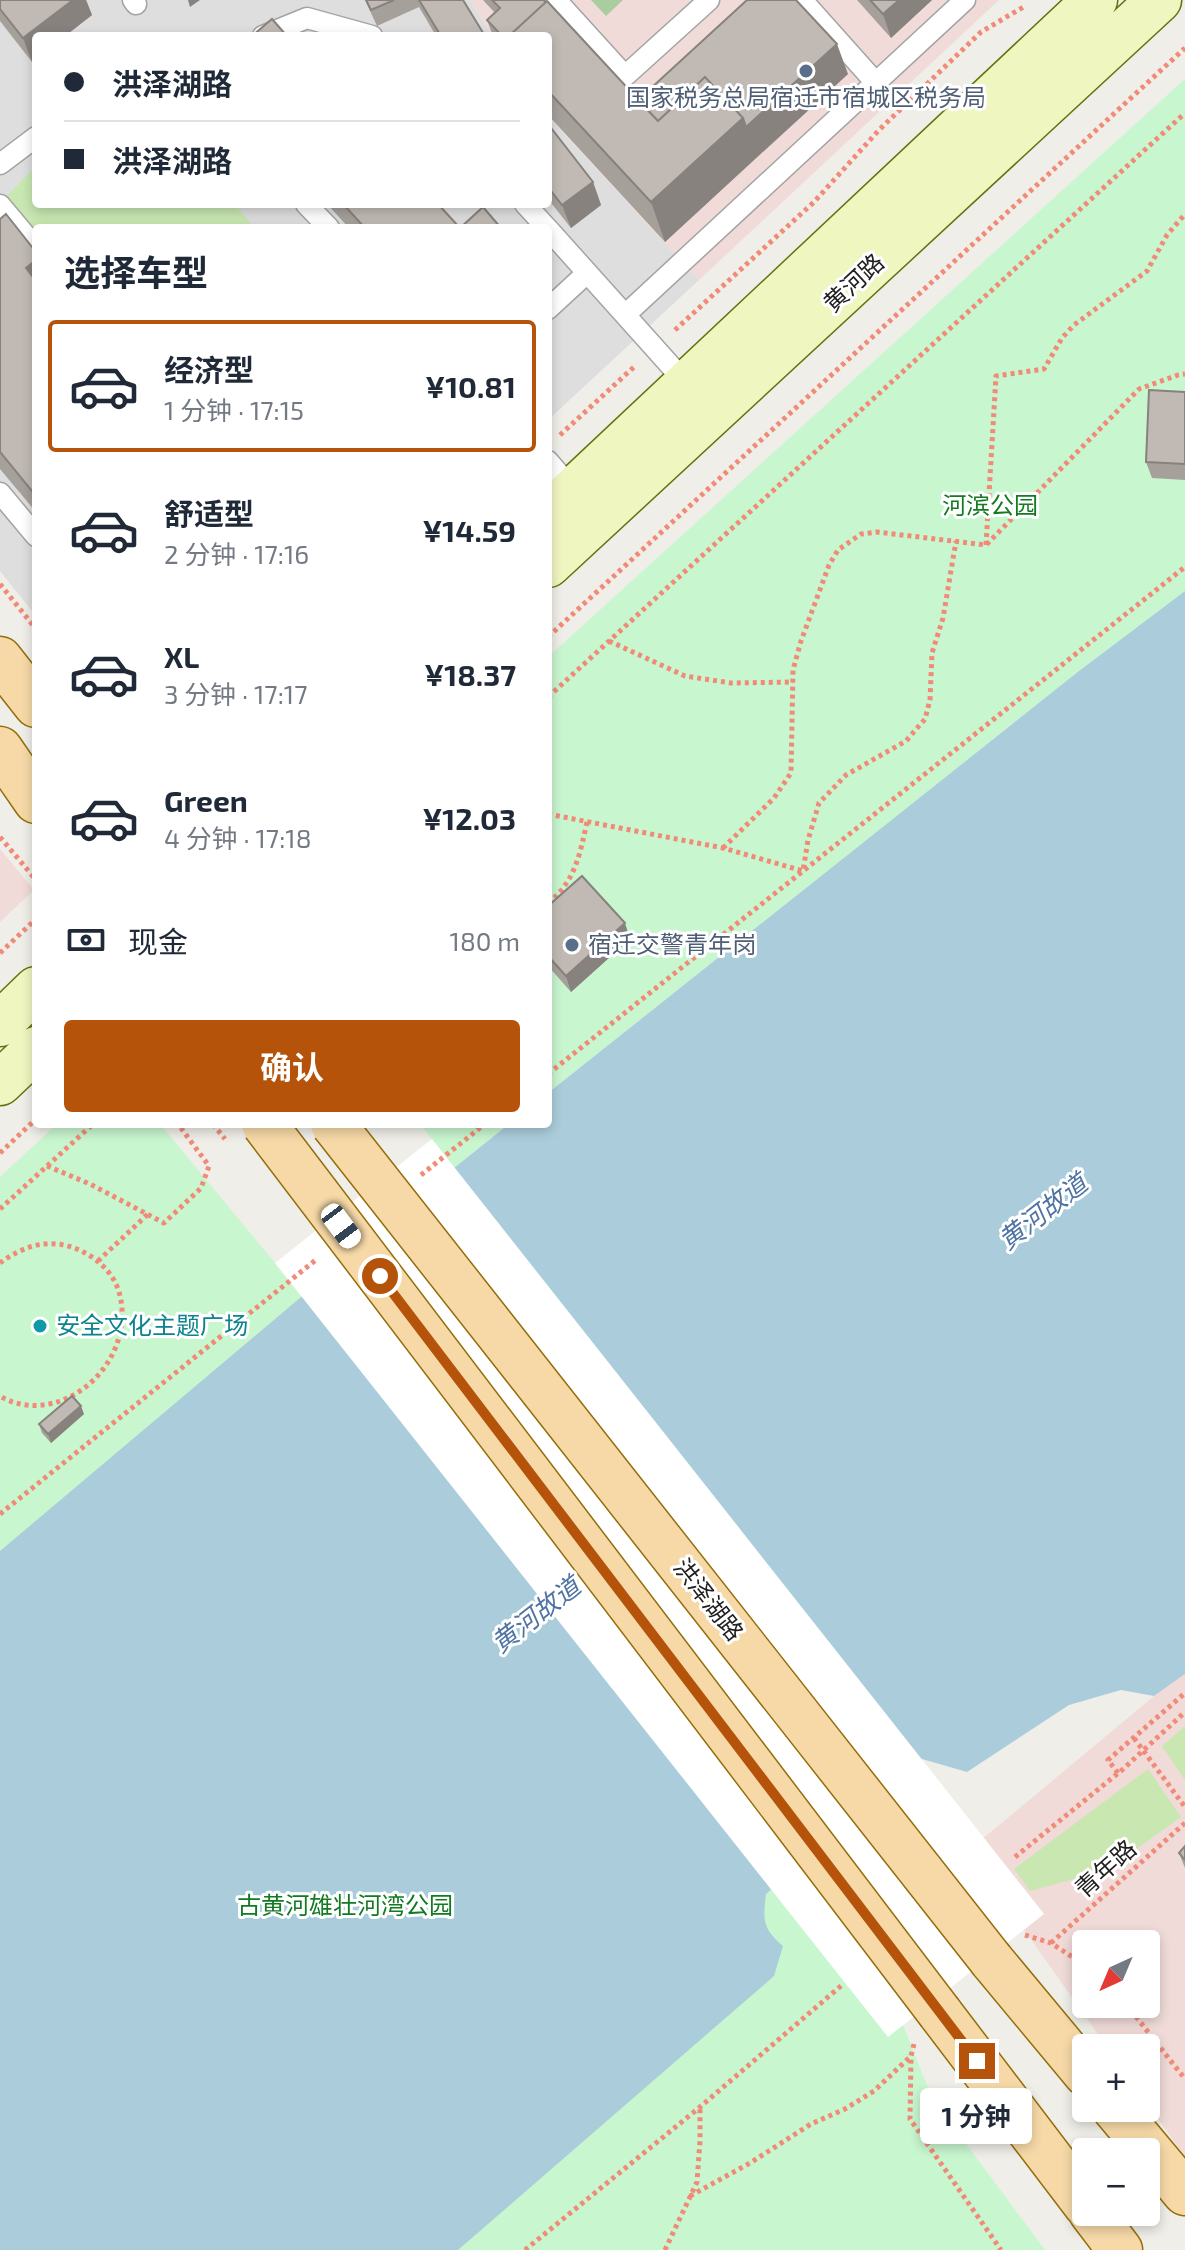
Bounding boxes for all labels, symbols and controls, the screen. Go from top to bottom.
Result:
marker: 国家税务总局宿迁市宿城区税务局 [797,62,815,80]
text: 洪泽湖路 [112,65,232,101]
place label: 国家税务总局宿迁市宿城区税务局 [626,82,986,111]
text: 洪泽湖路 [112,142,232,178]
street label: 黄河路 [817,247,889,317]
text: 选择车型 [64,250,208,293]
icon: car [68,350,140,422]
text: 经济型 [164,351,254,387]
text: ¥10.81 [425,368,516,404]
text: 1 分钟 · 17:15 [164,394,304,425]
park label: 河滨公园 [942,490,1038,519]
icon: car [68,494,140,566]
text: 舒适型 [164,495,254,531]
text: ¥14.59 [422,512,516,548]
text: 2 分钟 · 17:16 [164,538,309,569]
icon: car [68,638,140,710]
text: XL [164,638,199,674]
text: ¥18.37 [424,656,516,692]
text: 3 分钟 · 17:17 [164,678,307,709]
icon: car [68,782,140,854]
text: Green [164,782,248,818]
text: ¥12.03 [422,800,516,836]
text: 4 分钟 · 17:18 [164,822,311,853]
icon: cash [64,918,108,962]
text: 现金 [128,923,188,959]
text: 180 m [450,925,520,956]
place label: 宿迁交警青年岗 [588,929,756,958]
marker: 宿迁交警青年岗 [563,936,581,954]
button: 确认 [64,1020,520,1112]
water label: 黄河故道 [992,1164,1096,1255]
car [317,1200,365,1252]
route start [362,1258,398,1294]
place label: 安全文化主题广场 [56,1310,248,1339]
marker: 安全文化主题广场 [31,1317,49,1335]
street label: 洪泽湖路 [668,1552,750,1646]
water label: 黄河故道 [485,1567,589,1658]
street label: 青年路 [1069,1833,1141,1903]
park label: 古黄河雄壮河湾公园 [237,1890,453,1919]
north arrow [1072,1930,1160,2018]
map controls [1072,1930,1160,2226]
button: + [1072,2034,1160,2122]
route end [959,2043,995,2079]
callout: 1 分钟 [921,2089,1033,2145]
text: 1 分钟 [942,2100,1010,2131]
button: − [1072,2138,1160,2226]

